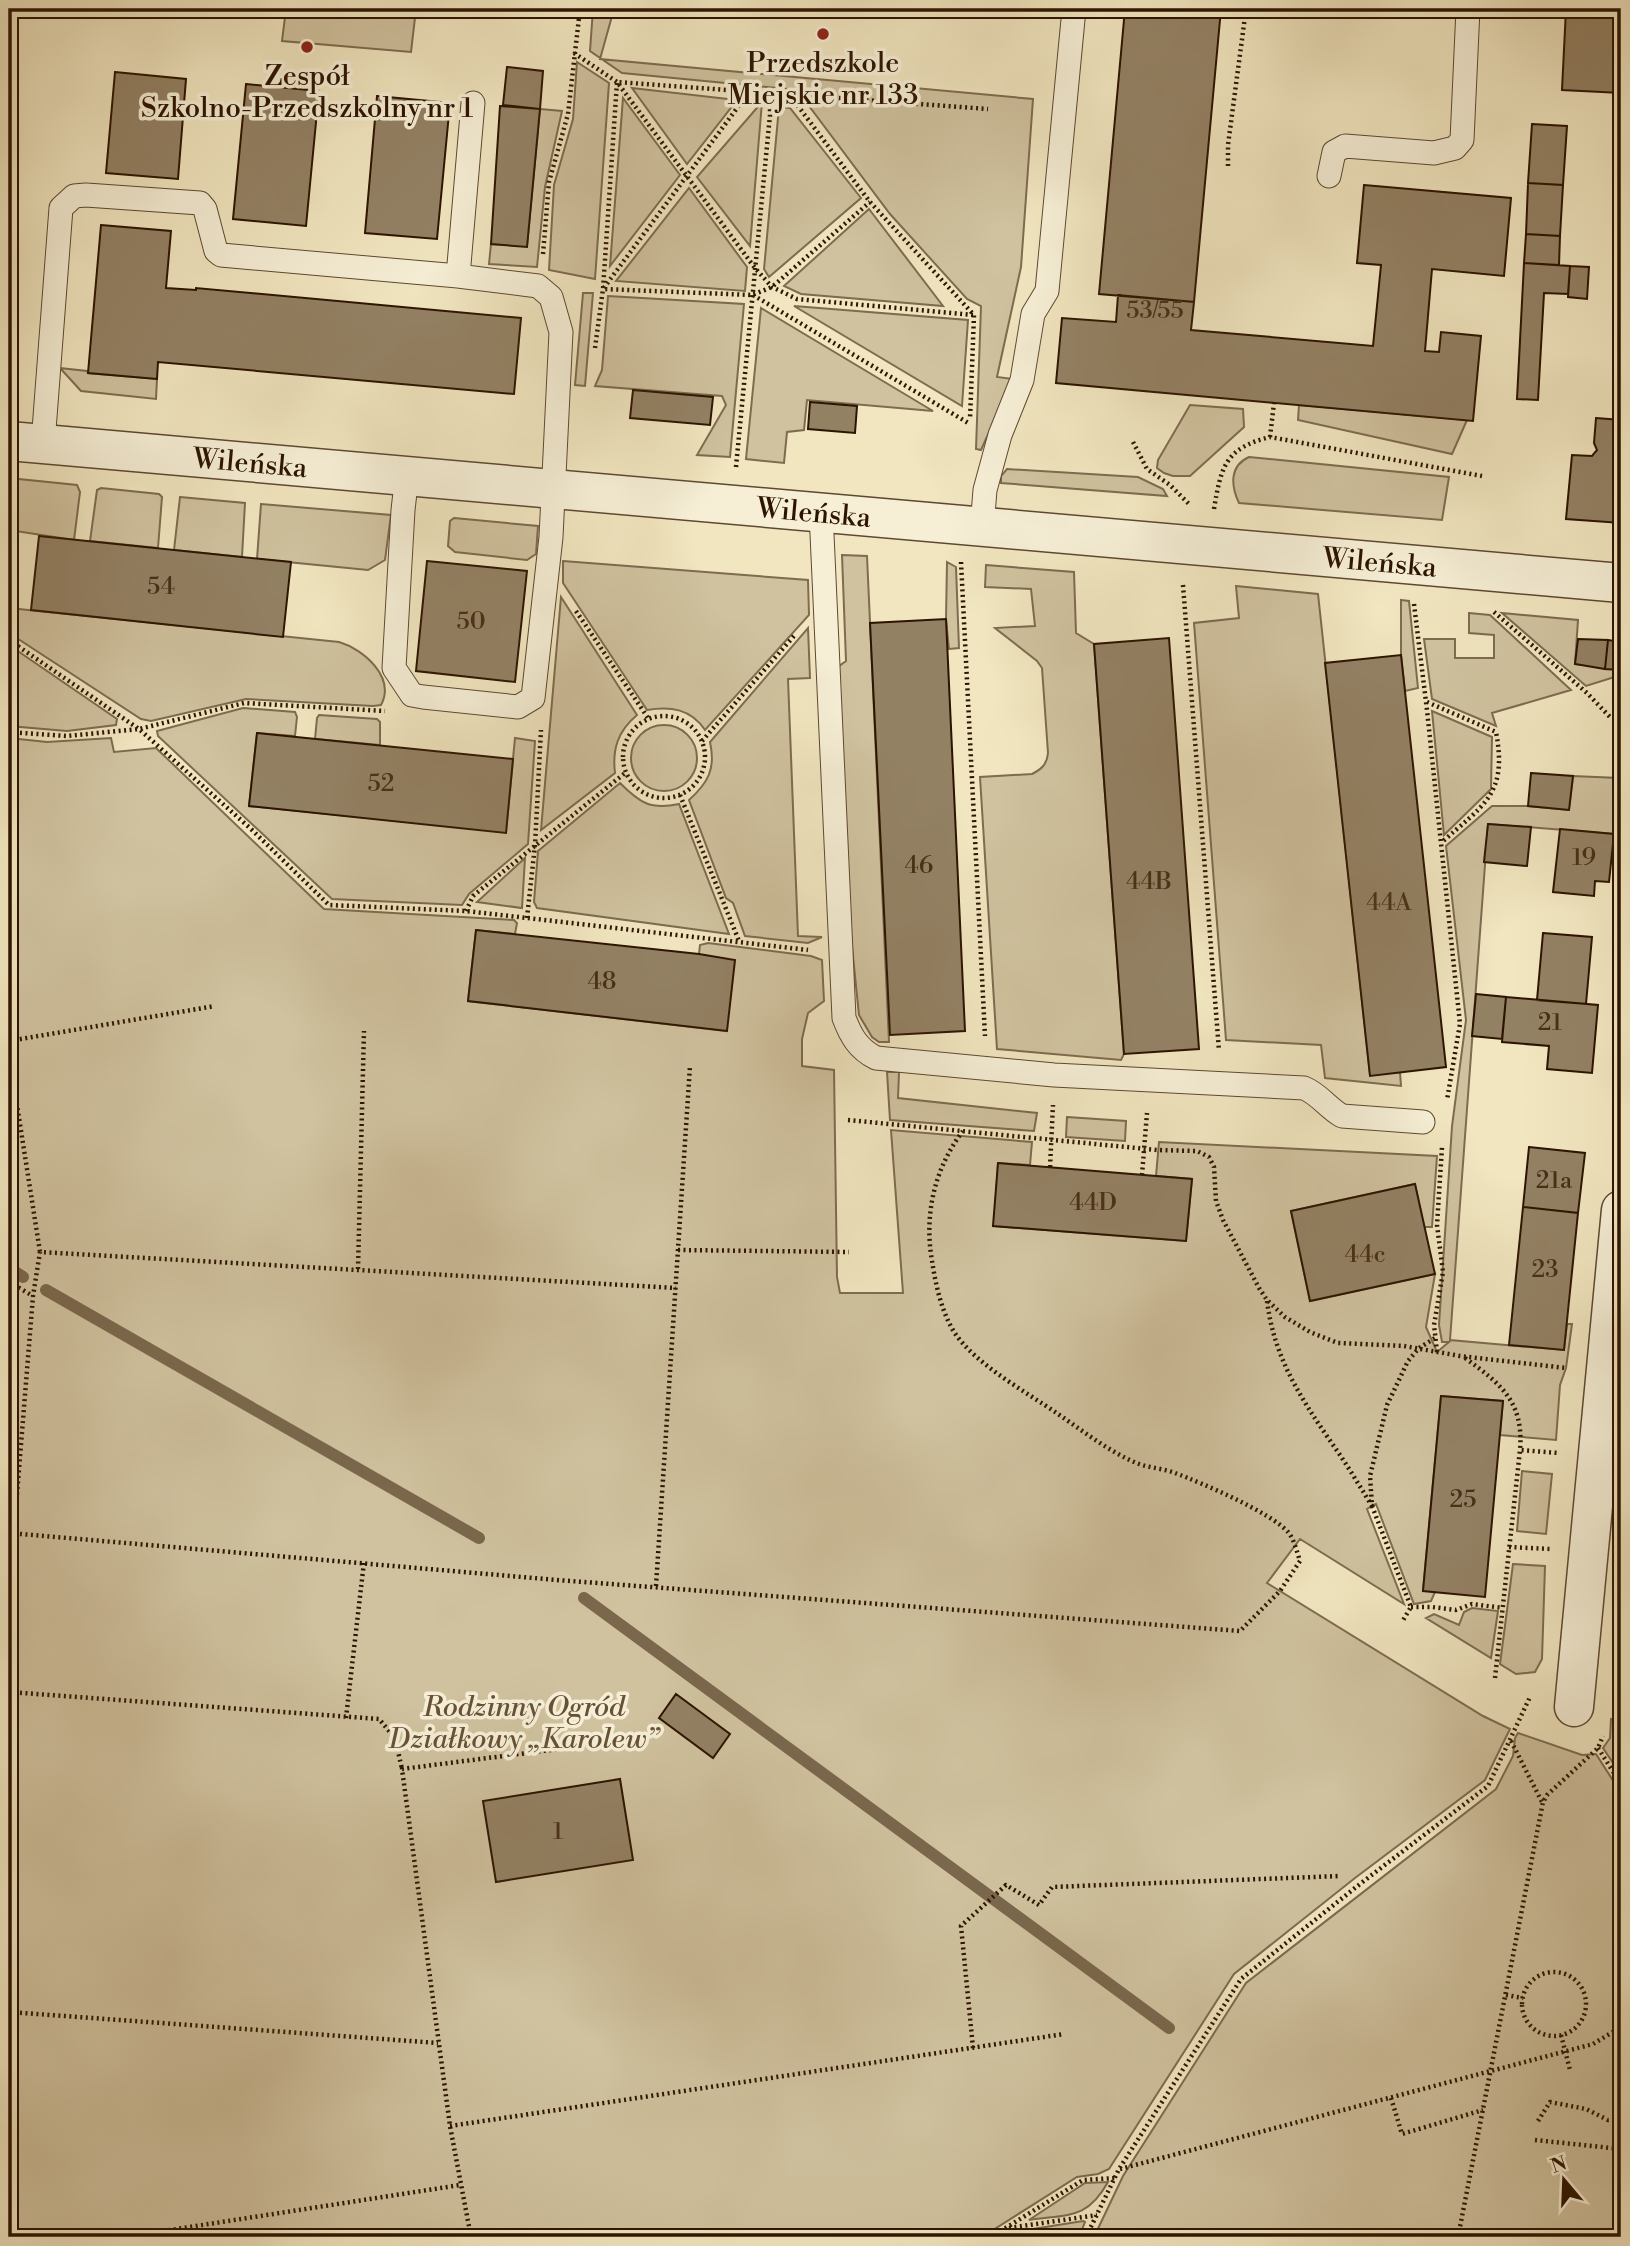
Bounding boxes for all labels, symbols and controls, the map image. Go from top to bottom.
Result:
marker: Przedszkole Miejskie nr 133 [815,26,831,42]
marker: Zespół Szkolno-Przedszkolny nr 1 [299,39,315,55]
place label: Przedszkole Miejskie nr 133 [728,46,918,113]
place label: Zespół Szkolno-Przedszkolny nr 1 [141,59,473,126]
house number: 53/55 [1126,296,1184,326]
street label: Wileńska [190,441,309,486]
street label: Wileńska [754,491,873,536]
street label: Wileńska [1320,541,1439,586]
house number: 54 [147,572,175,602]
house number: 50 [456,607,486,637]
house number: 52 [368,769,394,799]
house number: 19 [1572,843,1596,873]
house number: 46 [905,851,933,881]
house number: 44B [1126,867,1172,897]
house number: 44A [1366,888,1412,918]
house number: 48 [588,967,617,997]
house number: 21 [1538,1008,1563,1038]
house number: 21a [1536,1166,1573,1196]
house number: 44D [1069,1188,1117,1218]
house number: 44c [1344,1240,1386,1270]
house number: 23 [1532,1255,1558,1285]
house number: 25 [1450,1485,1476,1515]
park label: Rodzinny Ogród Działkowy „Karolew” [388,1690,661,1757]
house number: 1 [553,1817,564,1847]
north arrow [1528,2144,1598,2214]
text: N [1548,2151,1570,2179]

